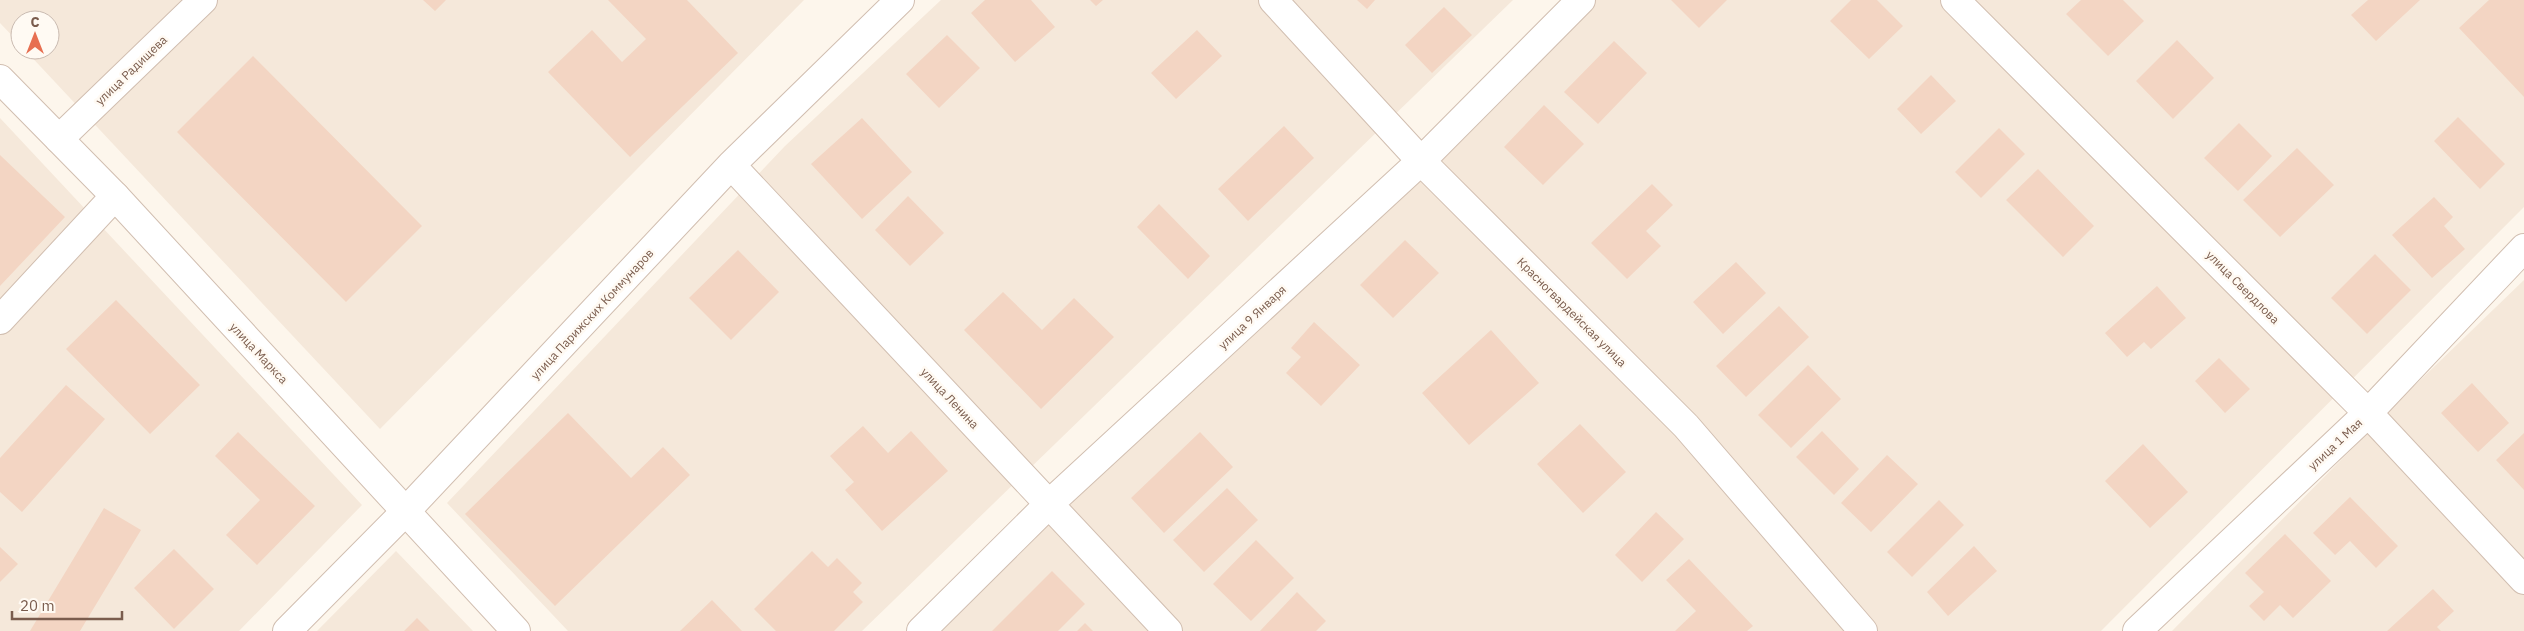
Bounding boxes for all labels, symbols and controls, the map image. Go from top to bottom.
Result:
north arrow [10,10,60,60]
text: С [30,13,40,31]
street label: улица Радищева [92,32,170,108]
street label: улица Парижских Коммунаров [527,245,657,383]
street label: улица Свердлова [2203,247,2283,327]
street label: Красногвардейская улица [1514,254,1630,370]
street label: улица 9 Января [1215,282,1289,352]
street label: улица Маркса [227,319,291,387]
street label: улица Ленина [918,364,983,432]
street label: улица 1 Мая [2305,415,2365,473]
scale bar [12,588,122,620]
text: 20 m [20,596,55,615]

